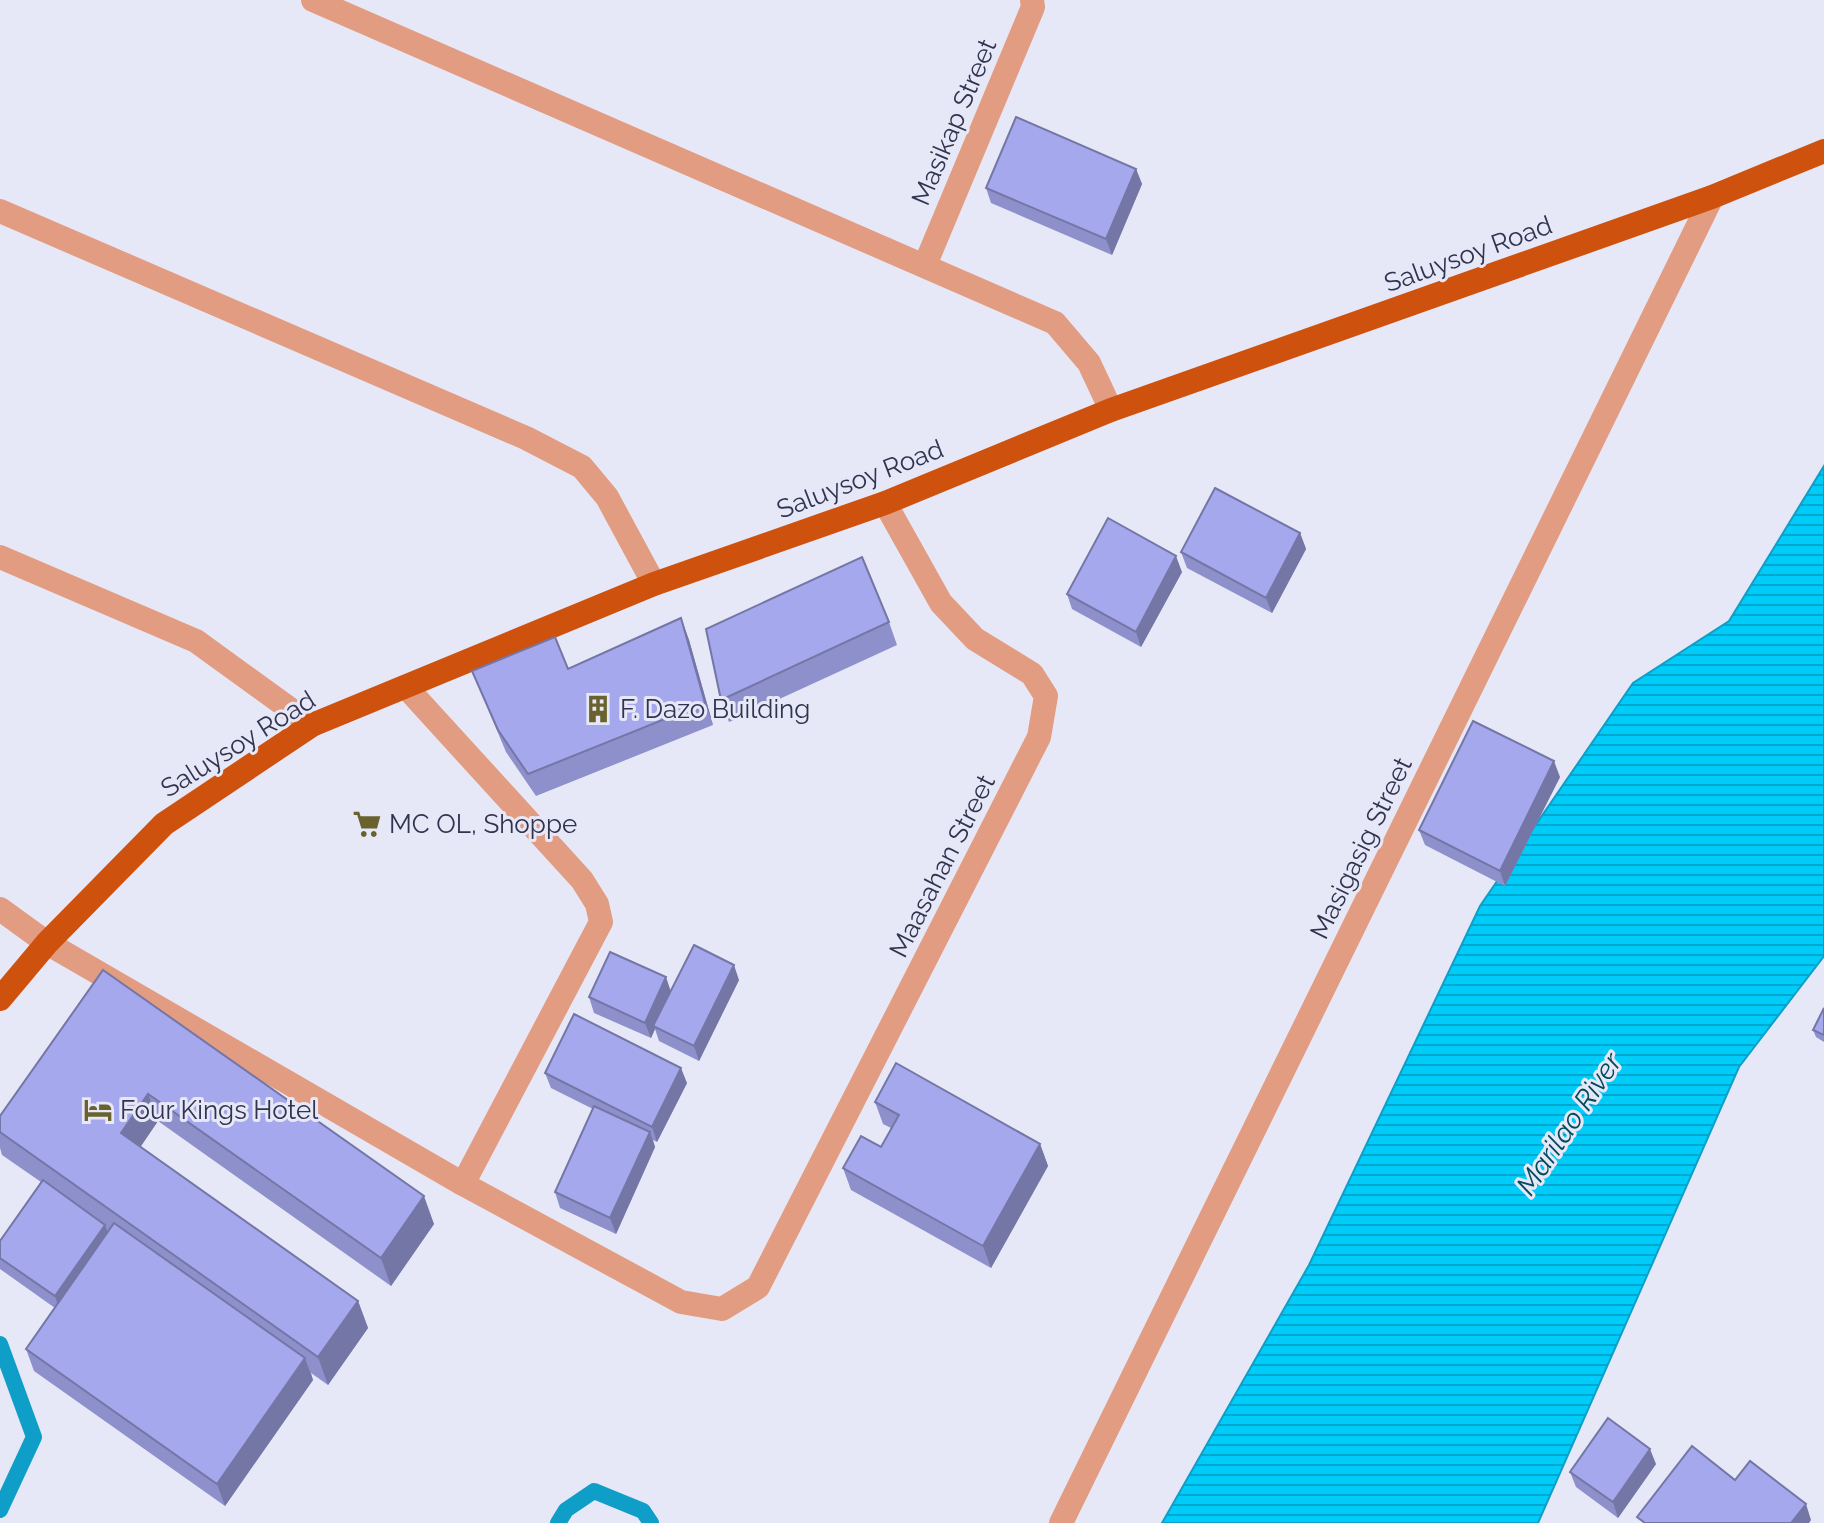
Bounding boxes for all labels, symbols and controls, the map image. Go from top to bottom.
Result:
street label: Masikap Street [905,34,1003,210]
street label: Saluysoy Road [1380,210,1556,298]
street label: Saluysoy Road [772,433,948,525]
street label: Saluysoy Road [155,685,321,803]
building icon: F. Dazo Building [583,694,613,724]
place label: F. Dazo Building [620,694,810,724]
street label: Masigasig Street [1304,752,1418,944]
street label: Maasahan Street [883,769,1001,962]
supermarket icon: MC OL, Shoppe [352,809,382,839]
place label: MC OL, Shoppe [389,809,577,839]
water label: Marilao River [1509,1046,1629,1201]
hotel icon: Four Kings Hotel [83,1095,113,1125]
place label: Four Kings Hotel [120,1095,319,1125]

